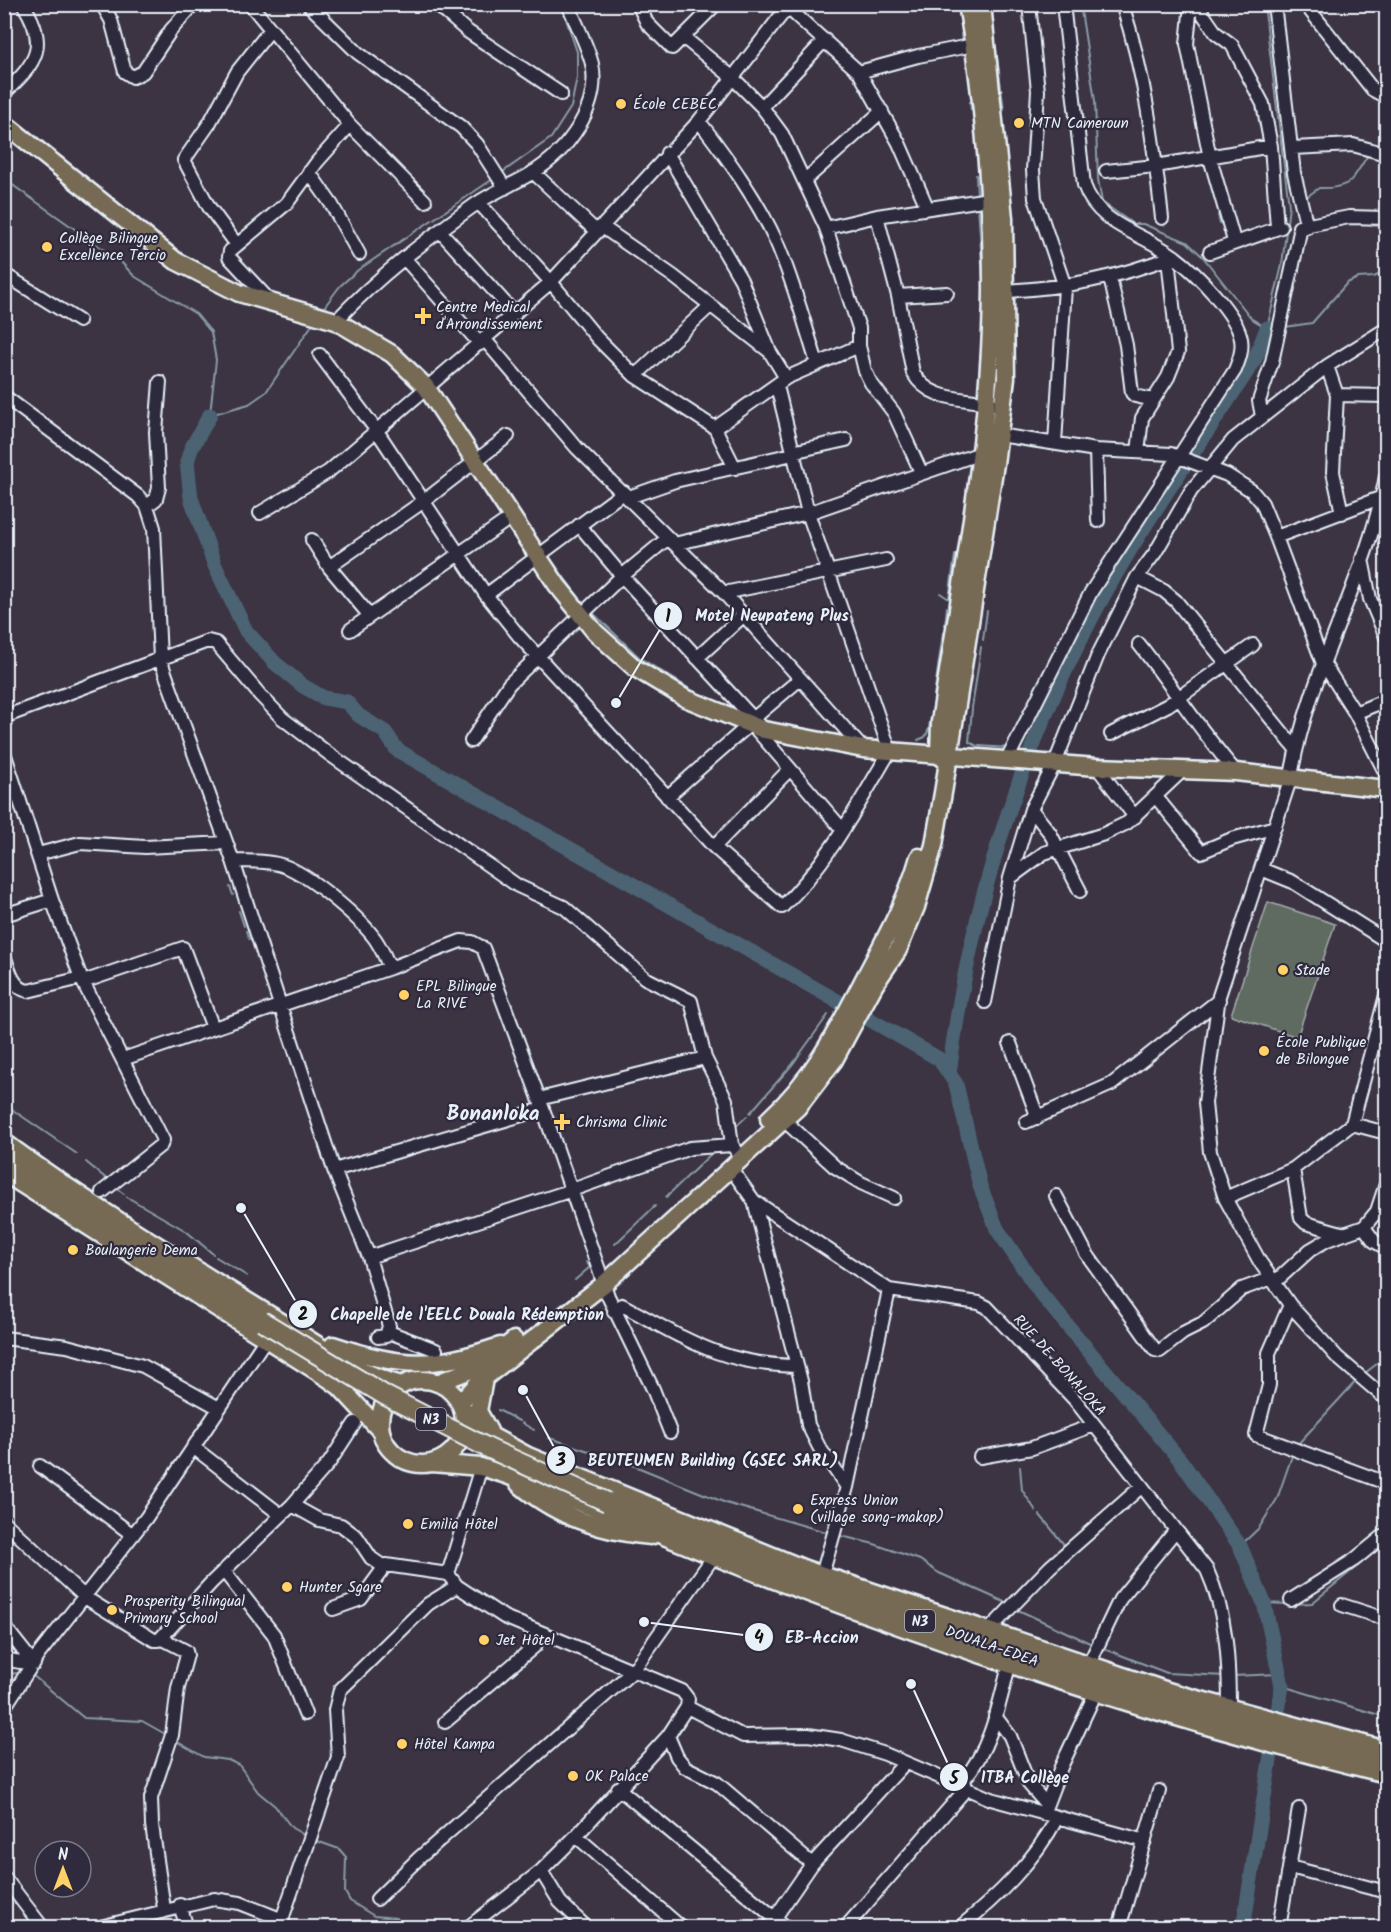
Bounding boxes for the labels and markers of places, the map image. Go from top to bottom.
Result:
place label: École CEBEC [633,93,717,117]
marker: École CEBEC [614,97,628,111]
place label: MTN Cameroun [1031,112,1129,136]
marker: MTN Cameroun [1012,116,1026,130]
place label: Collège Bilingue Excellence Tercio [59,227,166,268]
marker: Collège Bilingue Excellence Tercio [40,240,54,254]
place label: Centre Medical d'Arrondissement [436,296,543,337]
marker: Centre Medical d'Arrondissement [414,307,432,325]
callout: Motel Neupateng Plus [653,599,861,633]
place label: Stade [1295,959,1330,983]
marker: Stade [1276,963,1290,977]
place label: EPL Bilingue La RIVE [416,975,497,1016]
marker: EPL Bilingue La RIVE [397,988,411,1002]
place label: École Publique de Bilongue [1276,1031,1366,1072]
marker: École Publique de Bilongue [1257,1044,1271,1058]
place label: Chrisma Clinic [576,1111,668,1135]
marker: Chrisma Clinic [553,1113,571,1131]
place label: Boulangerie Dema [85,1239,198,1263]
marker: Boulangerie Dema [66,1243,80,1257]
callout: Chapelle de l'EELC Douala Rédemption [288,1297,616,1331]
callout: BEUTEUMEN Building (GSEC SARL) [546,1443,851,1477]
place label: Express Union (village song-makop) [810,1489,944,1530]
marker: Express Union (village song-makop) [791,1502,805,1516]
place label: Emilia Hôtel [420,1513,498,1537]
marker: Emilia Hôtel [401,1517,415,1531]
place label: Hunter Sgare [299,1576,382,1600]
marker: Hunter Sgare [280,1580,294,1594]
place label: Prosperity Bilingual Primary School [124,1590,245,1631]
marker: Prosperity Bilingual Primary School [105,1603,119,1617]
callout: EB-Accion [744,1620,871,1654]
place label: Jet Hôtel [496,1629,555,1653]
marker: Jet Hôtel [477,1633,491,1647]
place label: Hôtel Kampa [414,1733,495,1757]
marker: Hôtel Kampa [395,1737,409,1751]
callout: ITBA Collège [939,1760,1081,1794]
place label: OK Palace [585,1765,649,1789]
marker: OK Palace [566,1769,580,1783]

